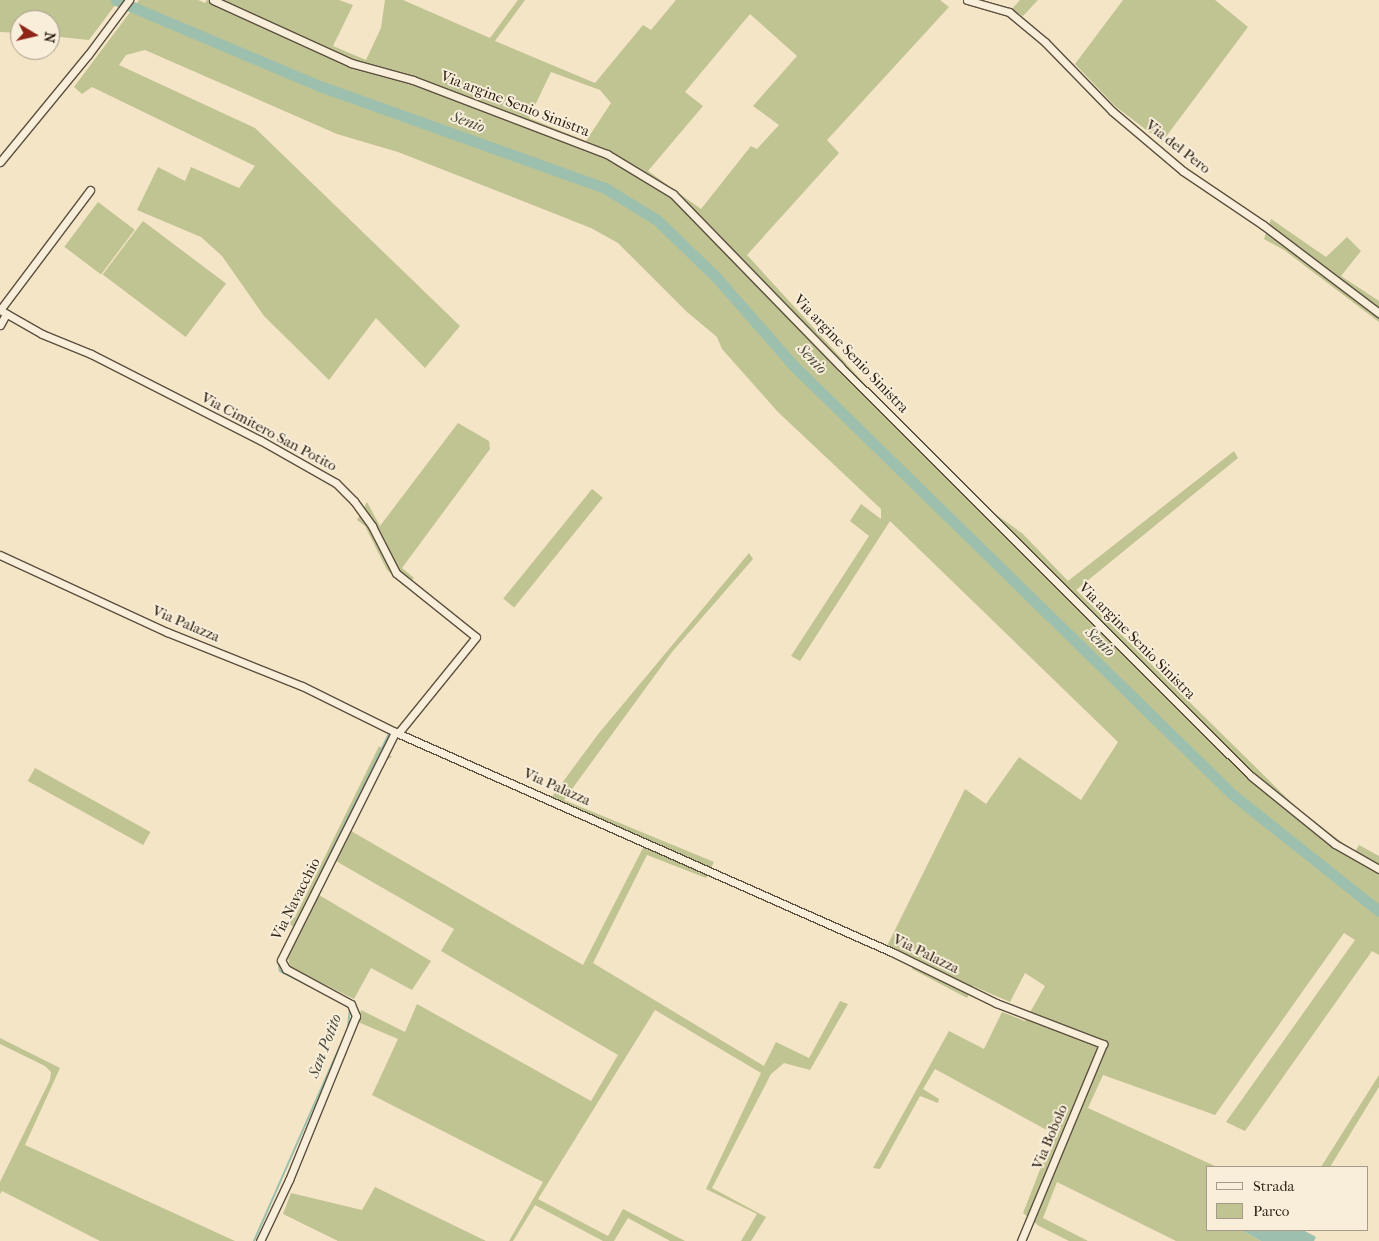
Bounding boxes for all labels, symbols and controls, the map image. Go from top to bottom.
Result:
north arrow [10,10,60,60]
text: N [40,31,59,44]
street label: Via argine Senio Sinistra [438,67,592,141]
water label: Senio [448,107,488,137]
street label: Via del Pero [1142,116,1214,178]
street label: Via argine Senio Sinistra [790,291,912,417]
water label: Senio [793,340,831,378]
street label: Via Cimitero San Potito [198,389,340,475]
street label: Via argine Senio Sinistra [1075,579,1199,703]
street label: Via Palazza [150,602,222,646]
water label: Senio [1081,623,1119,661]
street label: Via Palazza [521,764,593,810]
street label: Via Navacchio [268,855,324,943]
street label: Via Palazza [890,930,962,978]
water label: San Potito [304,1011,346,1081]
street label: Via Bobolo [1028,1102,1072,1172]
legend [1206,1166,1369,1231]
text: Strada [1253,1177,1295,1195]
text: Parco [1253,1202,1289,1220]

